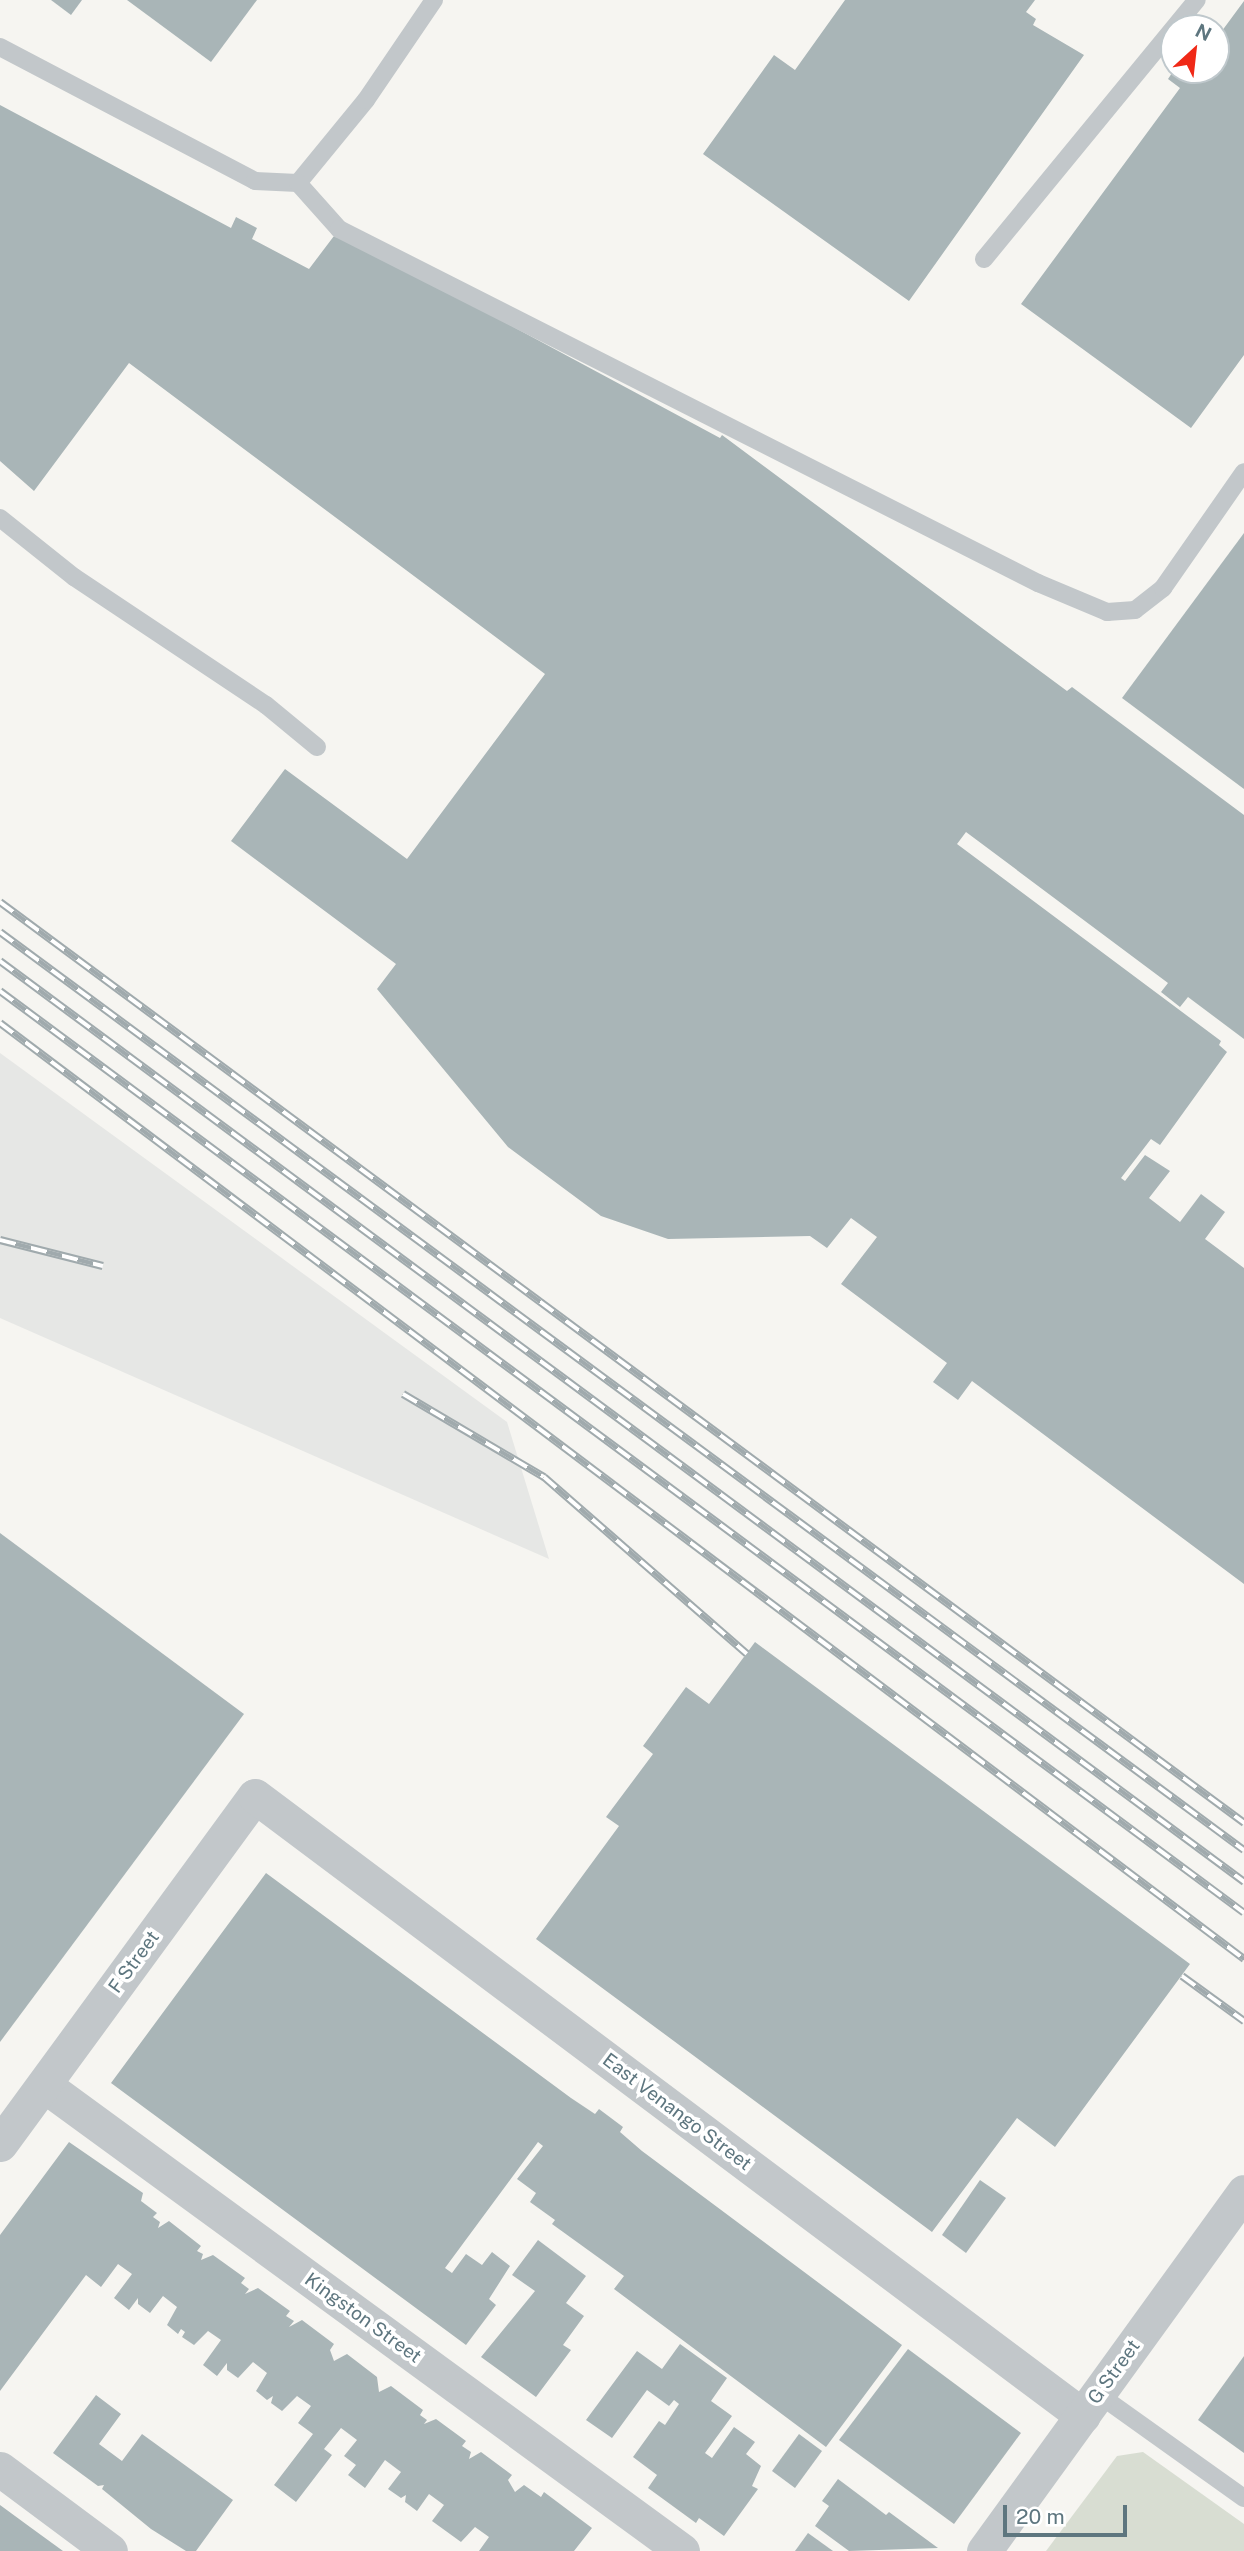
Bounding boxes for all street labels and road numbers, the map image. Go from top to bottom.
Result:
street label: F Street [104,1926,164,1998]
street label: East Venango Street [598,2048,756,2176]
street label: Kingston Street [300,2268,426,2368]
street label: G Street [1083,2335,1145,2409]

